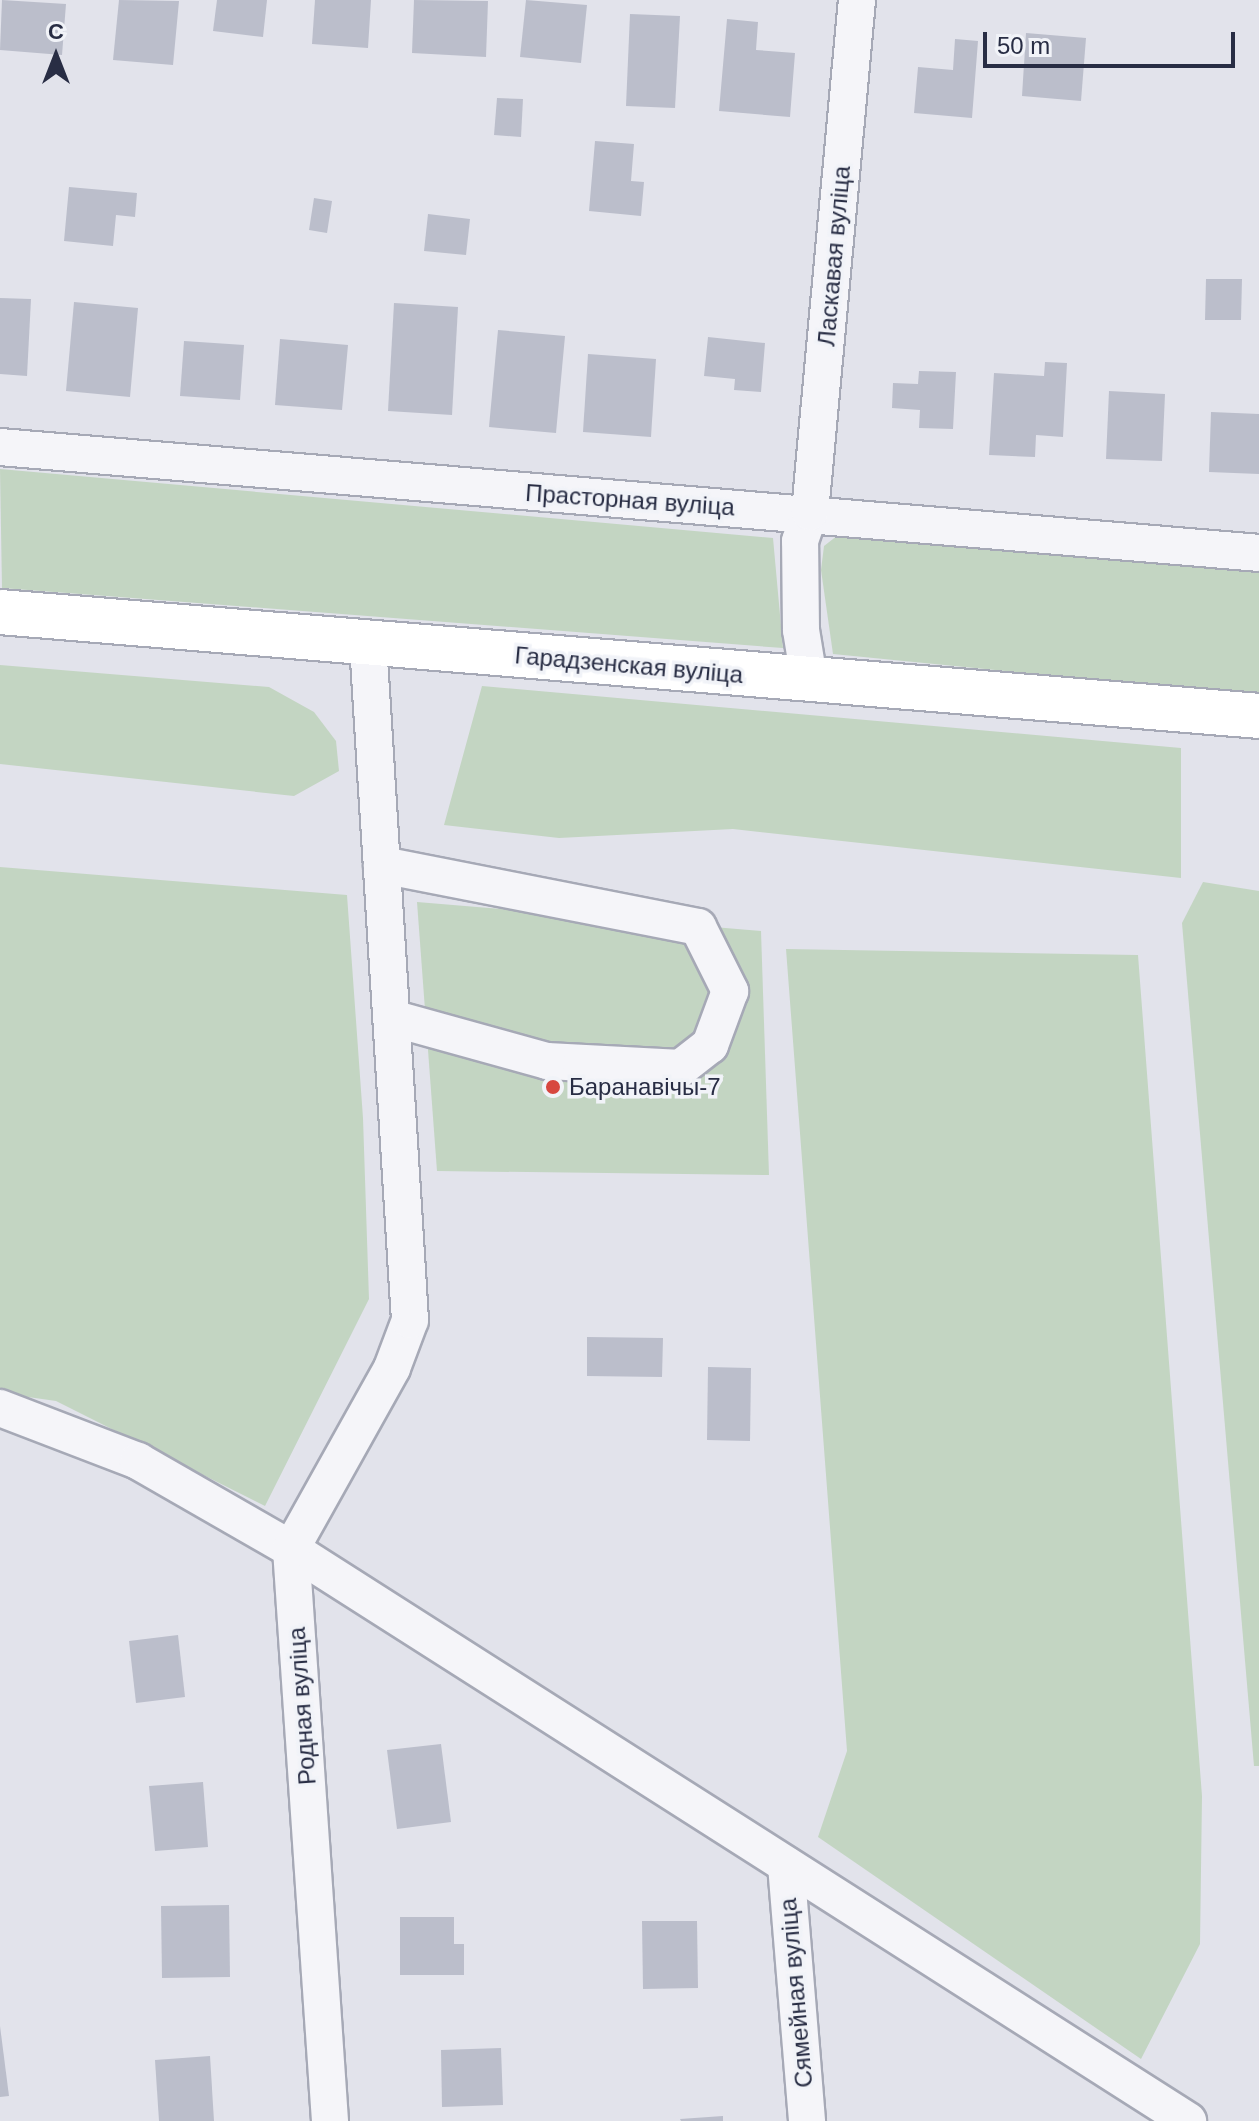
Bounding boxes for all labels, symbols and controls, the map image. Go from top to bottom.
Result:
north arrow [16,16,96,96]
scale bar [987,16,1239,66]
text: С [48,19,64,44]
text: 50 m [997,32,1050,59]
street label: Ласкавая вуліца [812,165,856,347]
street label: Прасторная вуліца [524,478,736,522]
street label: Гарадзенская вуліца [514,641,744,689]
place label: Баранавічы-7 [569,1073,721,1101]
marker: Баранавічы-7 [544,1078,562,1096]
street label: Родная вуліца [282,1626,322,1786]
street label: Сямейная вуліца [773,1897,819,2089]

